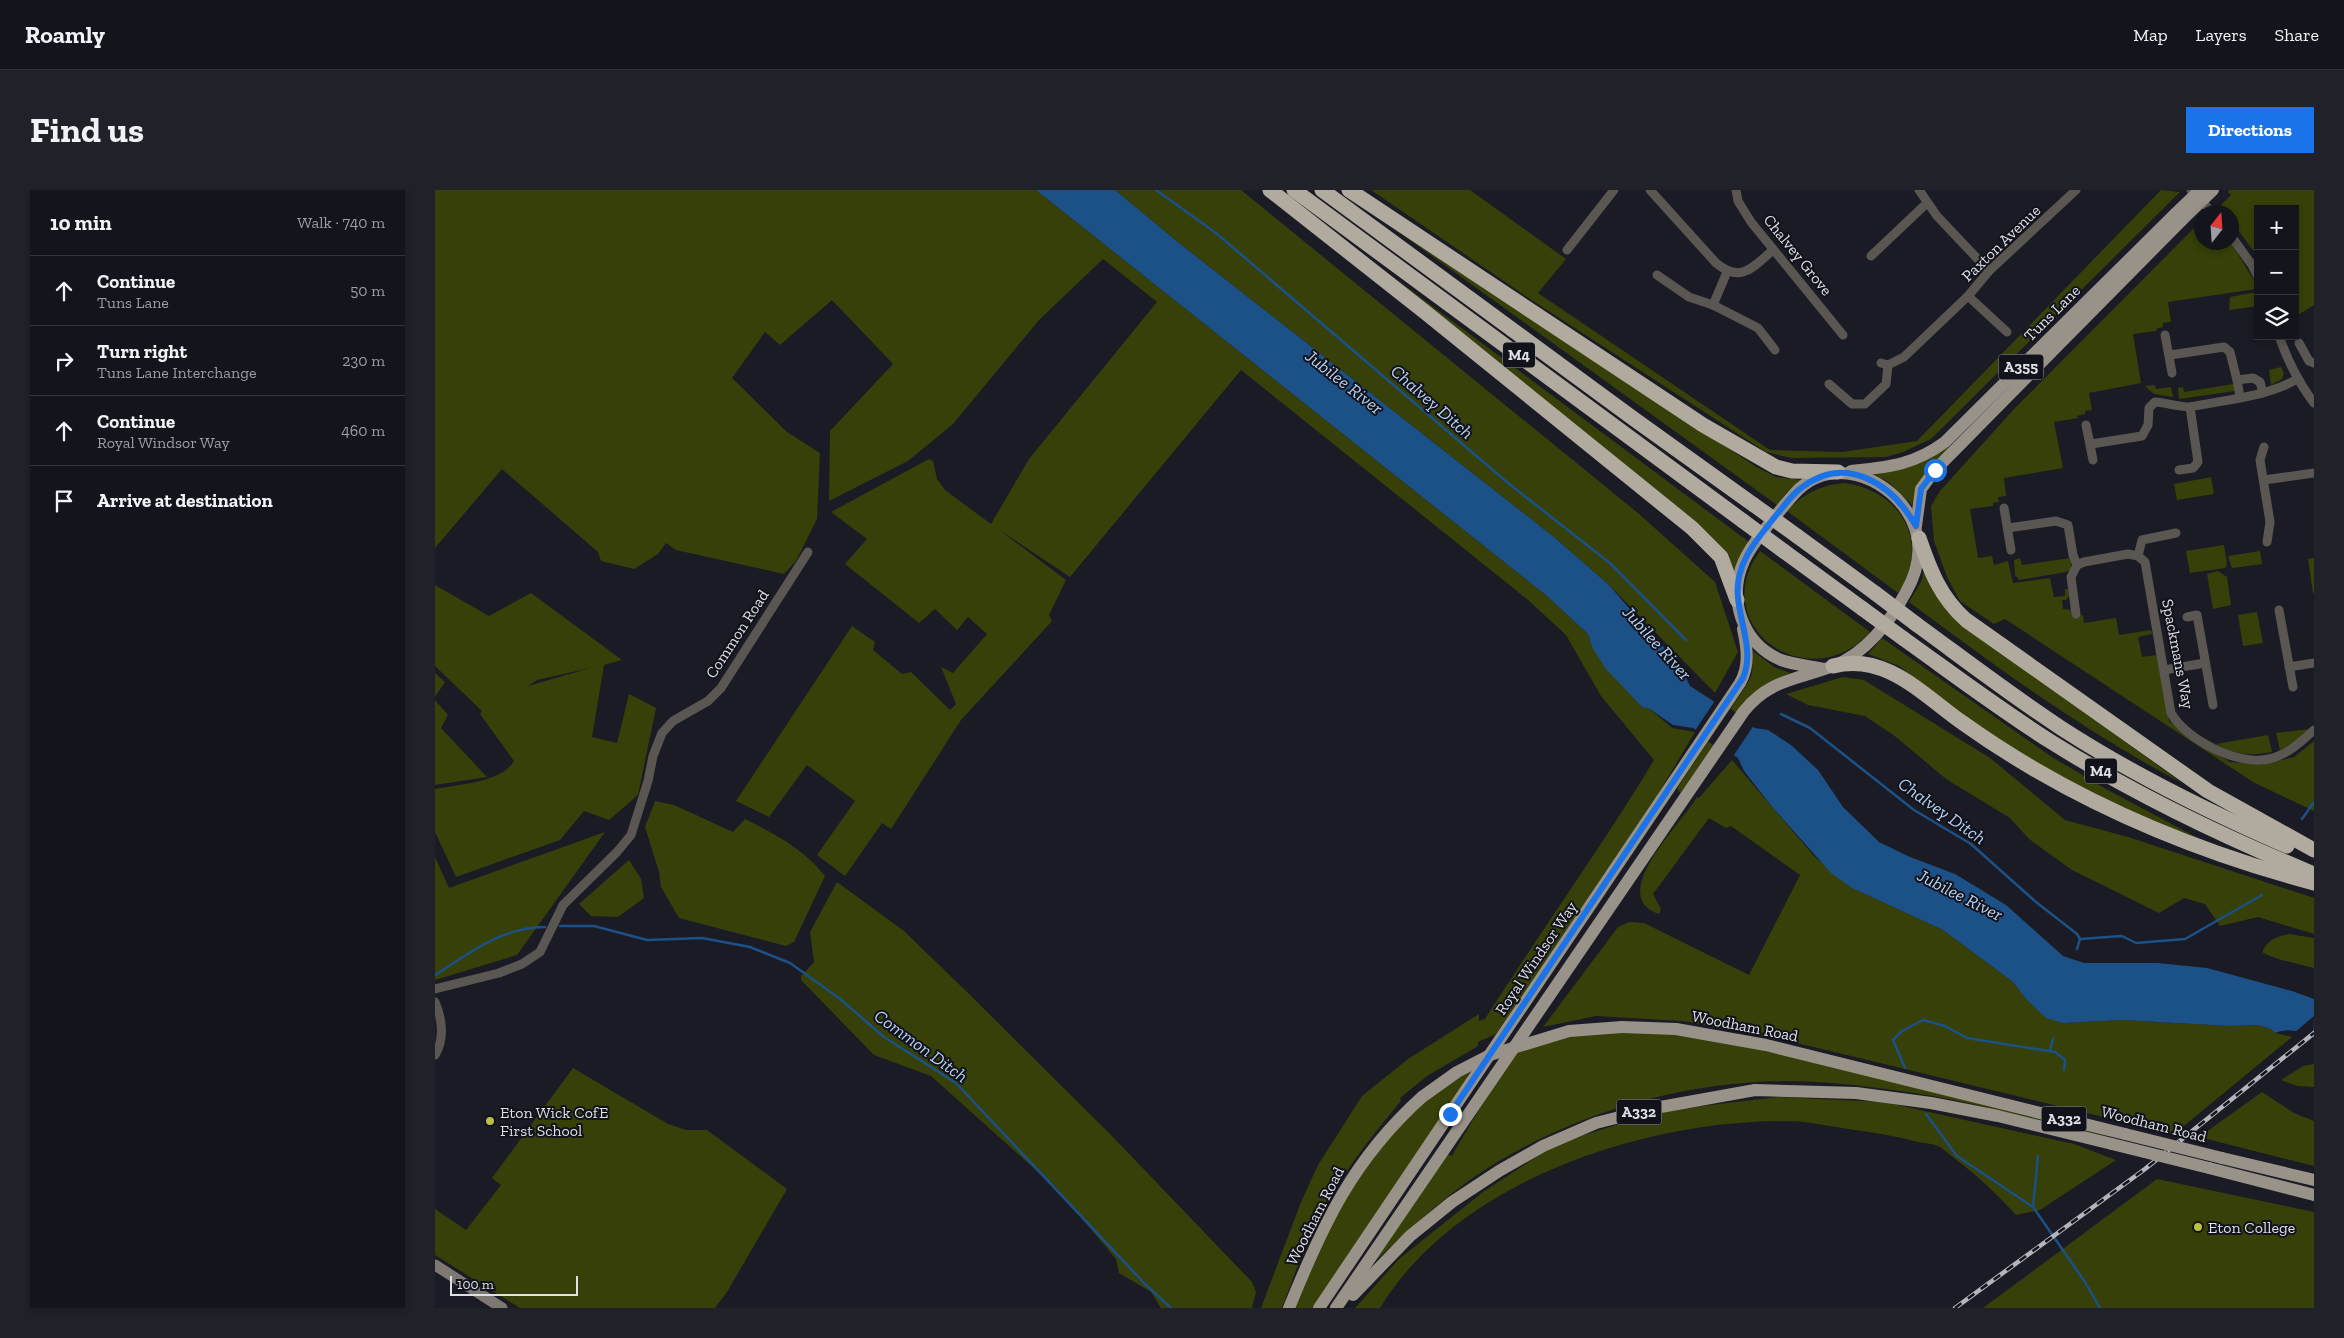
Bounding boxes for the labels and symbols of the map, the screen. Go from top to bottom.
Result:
street label: Paxton Avenue [1958,201,2044,285]
north arrow [2194,205,2239,250]
street label: Chalvey Grove [1760,211,1836,299]
street label: Tuns Lane [2020,281,2084,345]
road number: M4 [1503,342,1535,368]
water label: Jubilee River [1300,344,1388,420]
road number: A355 [1999,354,2043,380]
water label: Chalvey Ditch [1386,360,1478,444]
route start [1924,459,1947,482]
street label: Common Road [701,586,773,682]
street label: Spackmans Way [2158,598,2198,711]
water label: Jubilee River [1617,601,1697,685]
road number: M4 [2085,758,2117,784]
water label: Chalvey Ditch [1894,773,1990,849]
water label: Jubilee River [1913,864,2007,926]
street label: Royal Windsor Way [1491,897,1581,1018]
water label: Common Ditch [870,1005,972,1087]
street label: Woodham Road [1690,1006,1800,1046]
road number: A332 [1617,1100,1661,1124]
street label: Woodham Road [2099,1102,2209,1146]
place label: Eton Wick CofE First School [500,1103,608,1140]
route end [1439,1103,1462,1126]
road number: A332 [2041,1106,2087,1132]
marker: Eton Wick CofE First School [484,1115,496,1127]
street label: Woodham Road [1282,1163,1348,1268]
place label: Eton College [2208,1218,2295,1237]
marker: Eton College [2192,1221,2204,1233]
scale bar [450,1273,577,1296]

